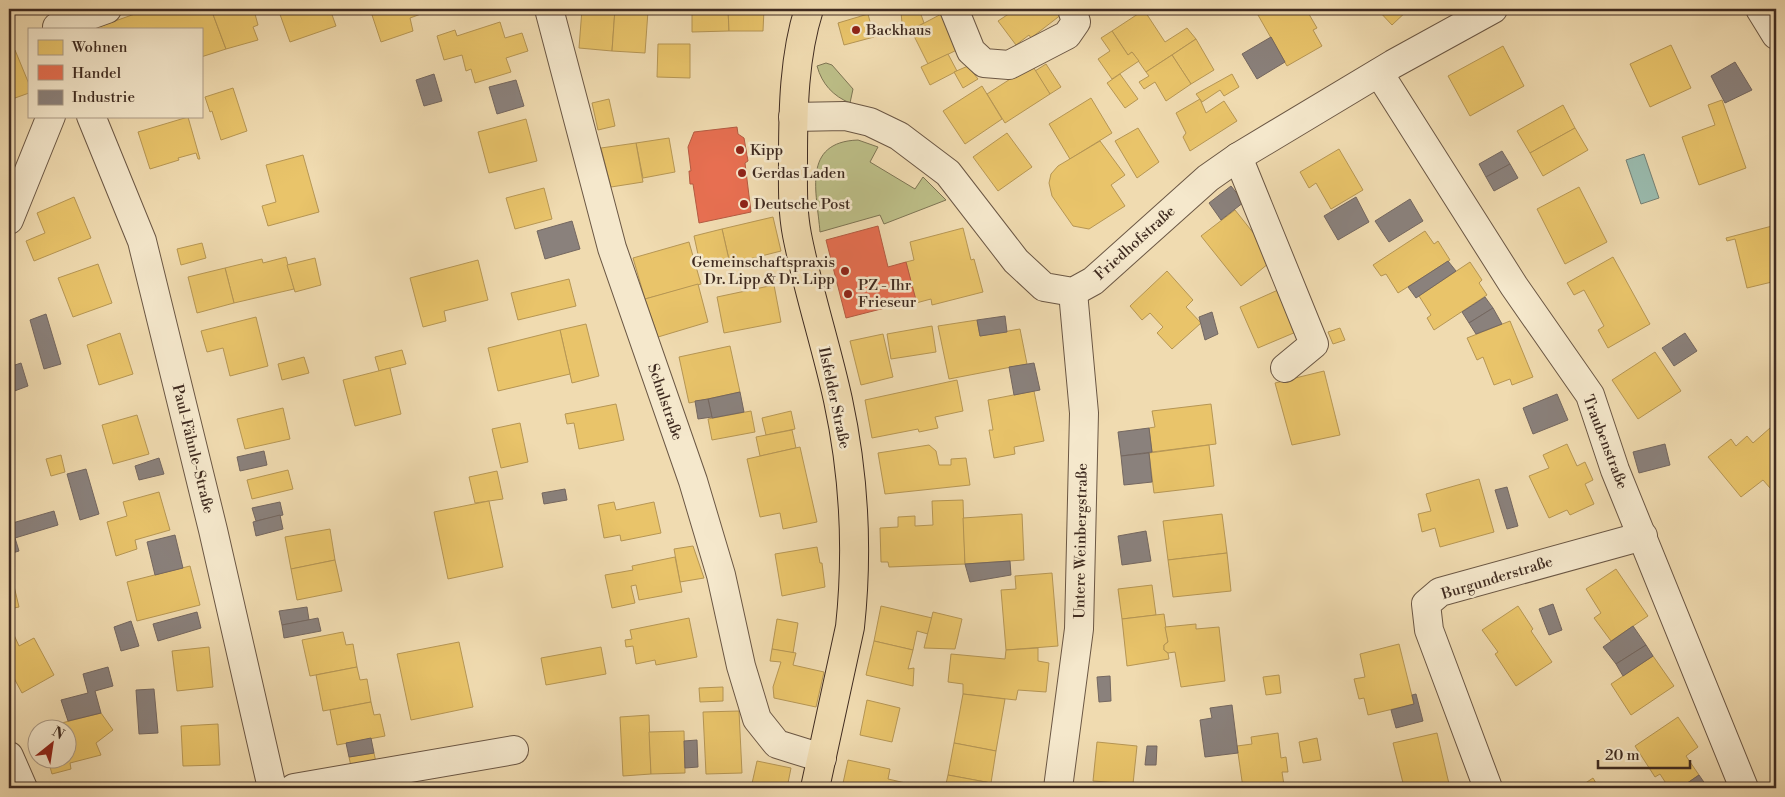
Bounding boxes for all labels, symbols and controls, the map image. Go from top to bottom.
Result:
place label: Backhaus [865,21,931,40]
marker: Backhaus [850,24,862,36]
legend [28,28,202,118]
text: Wohnen [71,38,127,57]
text: Handel [72,64,122,83]
text: Industrie [72,88,135,107]
place label: Kipp [750,141,783,160]
marker: Kipp [734,144,746,156]
place label: Gerdas Laden [752,164,845,183]
marker: Gerdas Laden [736,167,748,179]
place label: Deutsche Post [754,195,851,214]
marker: Deutsche Post [738,198,750,210]
street label: Friedhofstraße [1091,202,1179,284]
place label: Gemeinschaftspraxis Dr. Lipp & Dr. Lipp [692,253,835,289]
marker: Gemeinschaftspraxis Dr. Lipp & Dr. Lipp [839,265,851,277]
place label: PZ - Ihr Frieseur [858,276,917,312]
marker: PZ - Ihr Frieseur [842,288,854,300]
street label: Ilsfelder Straße [814,345,854,451]
street label: Schulstraße [643,361,687,443]
street label: Paul-Fähnle-Straße [168,382,218,516]
street label: Traubenstraße [1578,392,1632,492]
street label: Untere Weinbergstraße [1070,463,1092,619]
street label: Burgunderstraße [1438,552,1555,604]
north arrow [28,720,78,770]
text: N [49,723,67,744]
scale bar [1598,737,1690,769]
text: 20 m [1605,746,1640,765]

